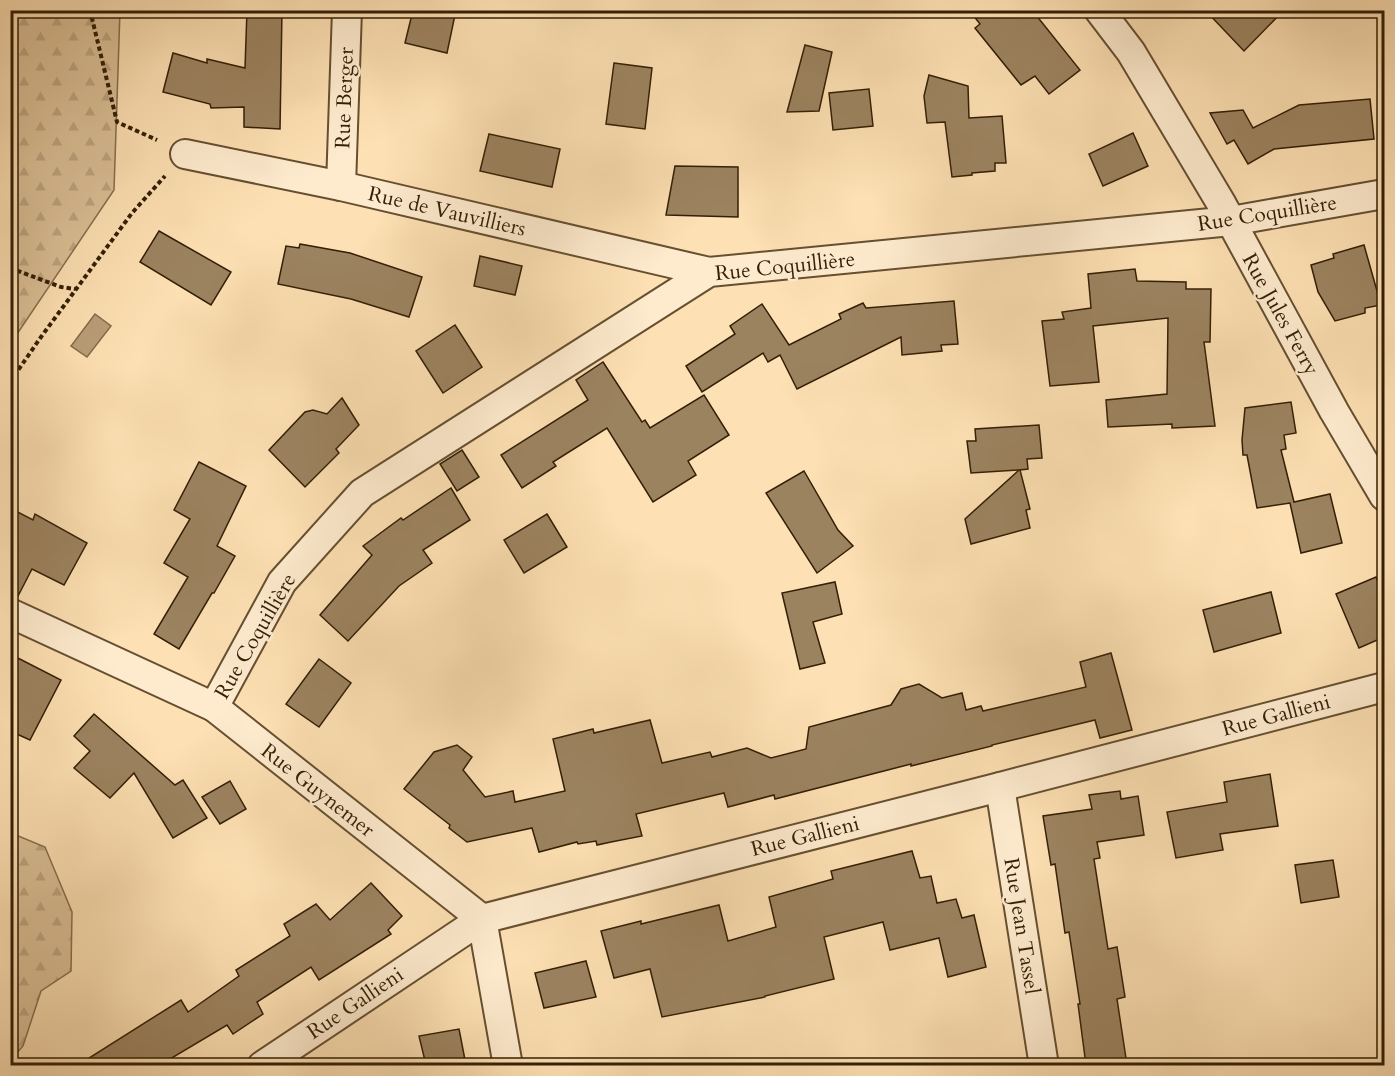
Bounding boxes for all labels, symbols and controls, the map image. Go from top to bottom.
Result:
street label: Rue Berger [328,46,361,149]
street label: Rue de Vauvilliers [365,179,529,244]
street label: Rue Coquillière [1195,188,1339,239]
street label: Rue Coquillière [714,245,857,288]
street label: Rue Jules Ferry [1235,248,1326,380]
street label: Rue Coquillière [208,568,303,704]
street label: Rue Gallieni [1219,687,1334,744]
street label: Rue Guynemer [255,737,381,844]
street label: Rue Gallieni [748,809,863,864]
street label: Rue Jean Tassel [996,856,1047,996]
street label: Rue Gallieni [301,960,409,1046]

